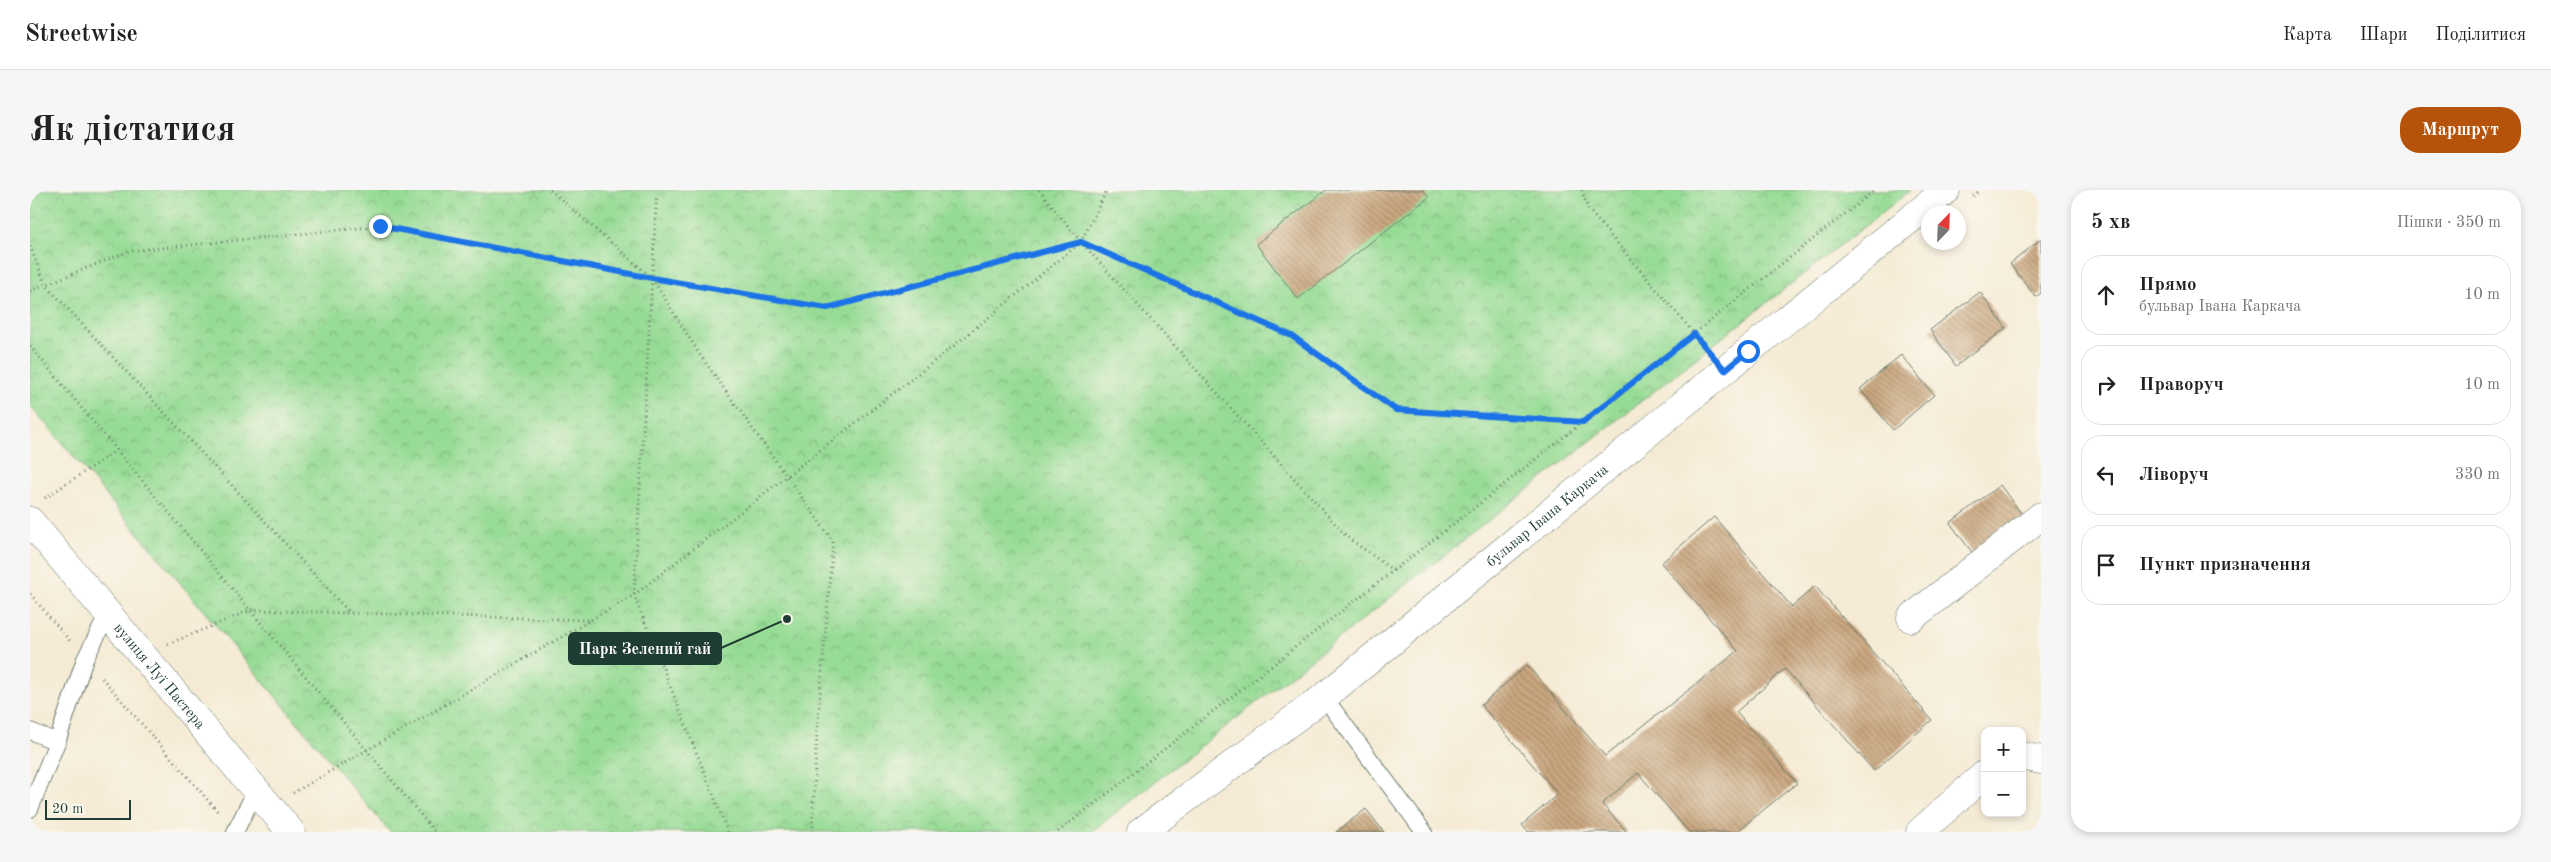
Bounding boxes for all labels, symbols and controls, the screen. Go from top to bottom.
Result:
text: Streetwise [25,23,138,47]
text: Карта [2283,26,2332,44]
text: Шари [2360,26,2408,44]
text: Поділитися [2436,26,2526,44]
button: Маршрут [2400,107,2521,153]
text: Як дістатися [30,113,235,148]
north arrow [1921,205,1966,250]
text: 5 хв [2091,212,2130,233]
route end [369,215,392,238]
text: Пішки · 350 m [2397,215,2501,231]
text: Прямо [2139,276,2197,295]
icon: ahead [2092,281,2120,309]
text: 10 m [2464,287,2500,303]
text: бульвар Івана Каркача [2139,299,2301,315]
route start [1737,340,1760,363]
icon: right [2092,371,2120,399]
text: Праворуч [2139,376,2224,395]
text: 10 m [2464,377,2500,393]
icon: left [2092,461,2120,489]
street label: бульвар Івана Каркача [1484,462,1612,570]
text: Ліворуч [2139,466,2209,485]
text: 330 m [2455,467,2500,483]
icon: arrive [2092,551,2120,579]
text: Пункт призначення [2139,556,2311,575]
street label: вулиця Луї Пастера [110,621,208,733]
callout: Парк Зелений гай [569,633,721,664]
text: Парк Зелений гай [579,642,711,658]
map controls [1981,727,2026,817]
button: + [1981,727,2026,772]
button: − [1981,772,2026,817]
scale bar [45,797,131,820]
text: 20 m [52,802,83,816]

